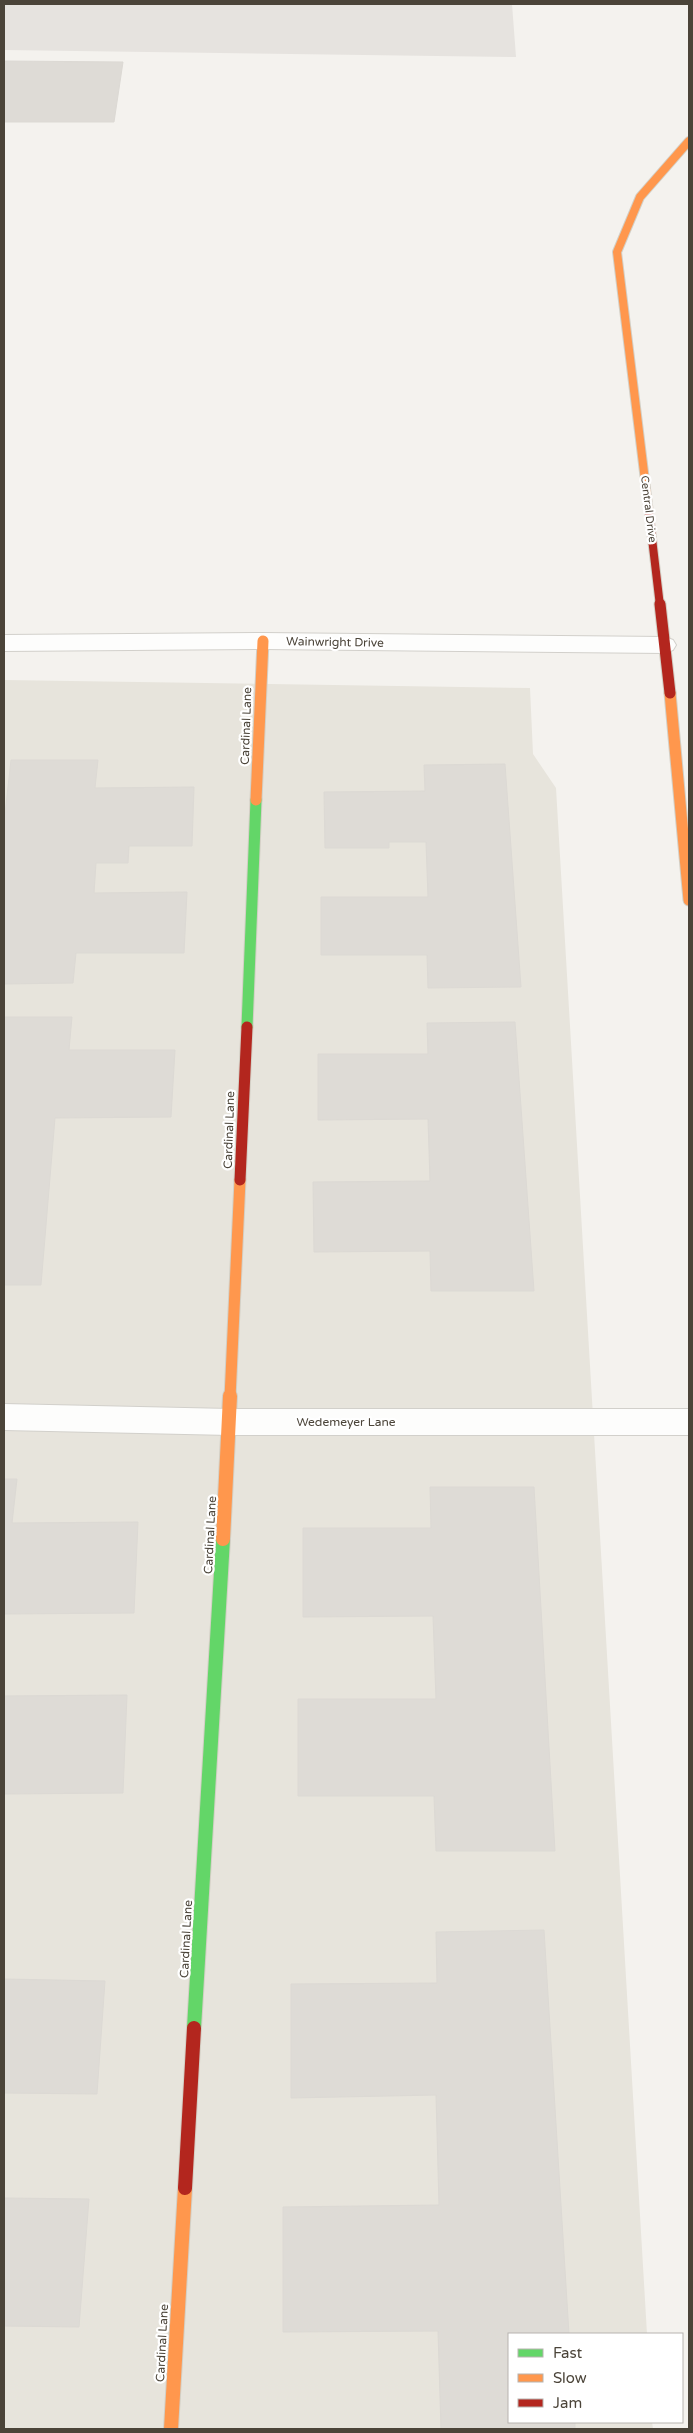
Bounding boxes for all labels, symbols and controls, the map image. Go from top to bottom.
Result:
street label: Central Drive [638,475,659,543]
street label: Wainwright Drive [286,634,384,650]
street label: Cardinal Lane [238,687,254,765]
street label: Cardinal Lane [221,1091,237,1169]
street label: Wedemeyer Lane [296,1415,396,1429]
street label: Cardinal Lane [201,1495,219,1574]
street label: Cardinal Lane [177,1899,195,1978]
street label: Cardinal Lane [153,2303,171,2382]
legend [508,2333,683,2423]
text: Fast [553,2344,583,2362]
text: Slow [553,2369,587,2387]
text: Jam [553,2394,582,2412]

